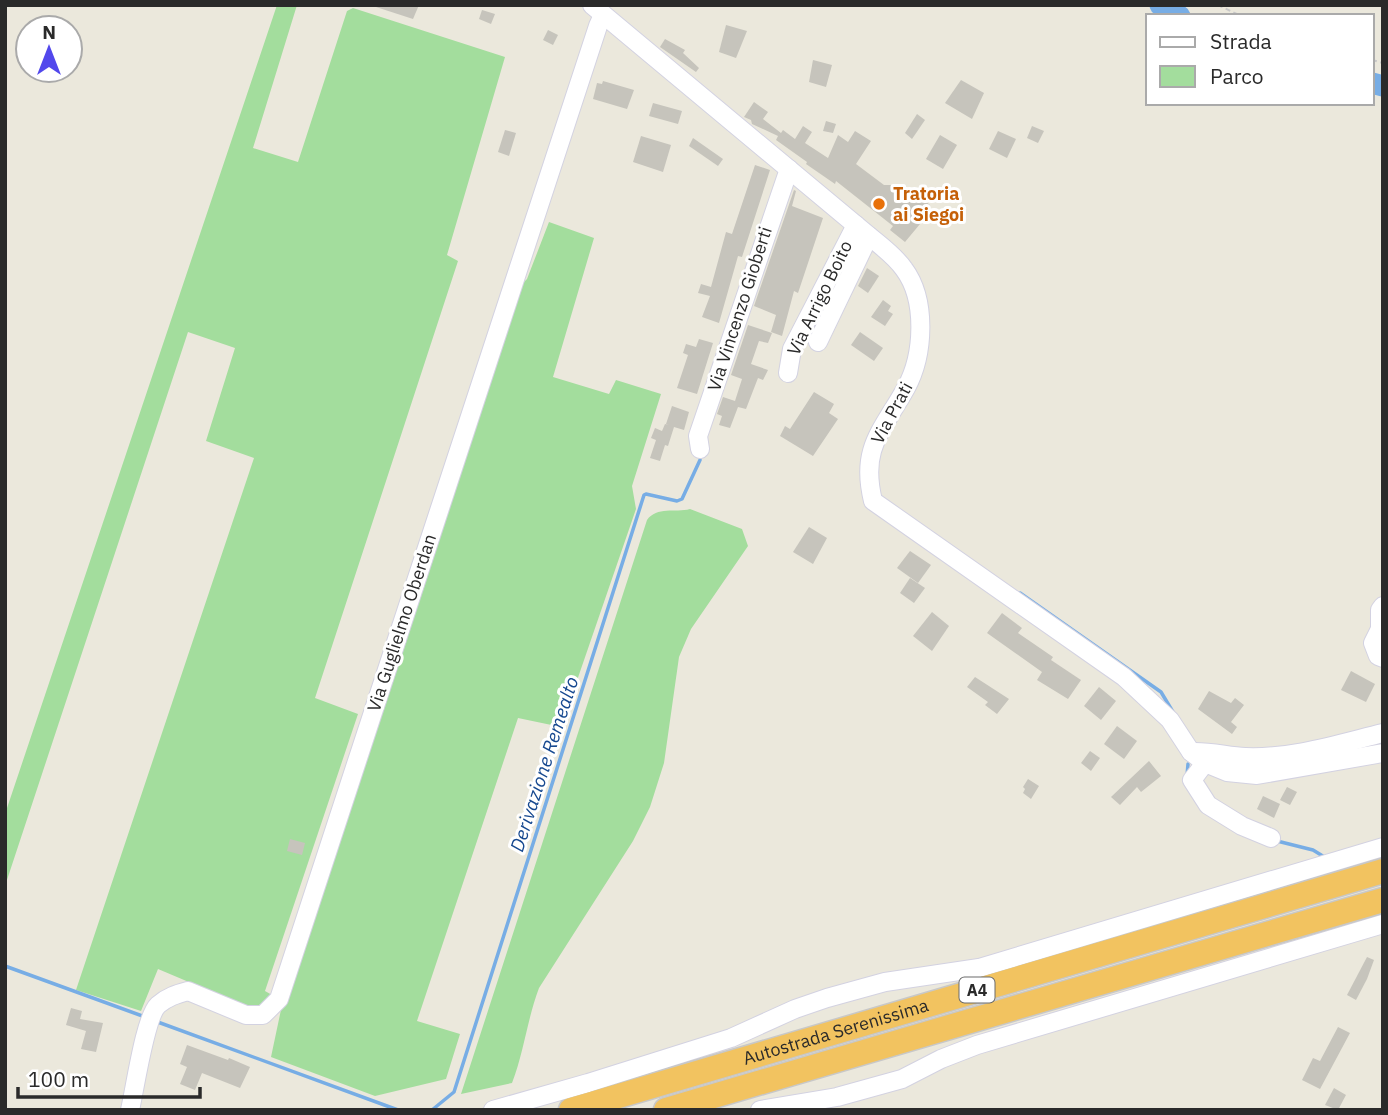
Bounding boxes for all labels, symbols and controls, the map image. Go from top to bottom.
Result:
north arrow [14,14,84,84]
legend [1146,14,1374,105]
text: N [42,20,56,44]
text: Strada [1210,27,1272,55]
text: Parco [1210,62,1264,90]
place label: Tratoria ai Siegoi [893,182,964,226]
marker: Tratoria ai Siegoi [871,196,887,212]
street label: Via Vincenzo Gioberti [702,224,777,394]
street label: Via Arrigo Boito [782,237,857,359]
street label: Via Prati [866,378,917,448]
street label: Via Guglielmo Oberdan [362,531,441,715]
water label: Derivazione Remealto [504,674,584,854]
road number: A4 [960,978,995,1002]
street label: Autostrada Serenissima [740,993,932,1070]
scale bar [18,1056,200,1100]
text: 100 m [28,1065,89,1093]

